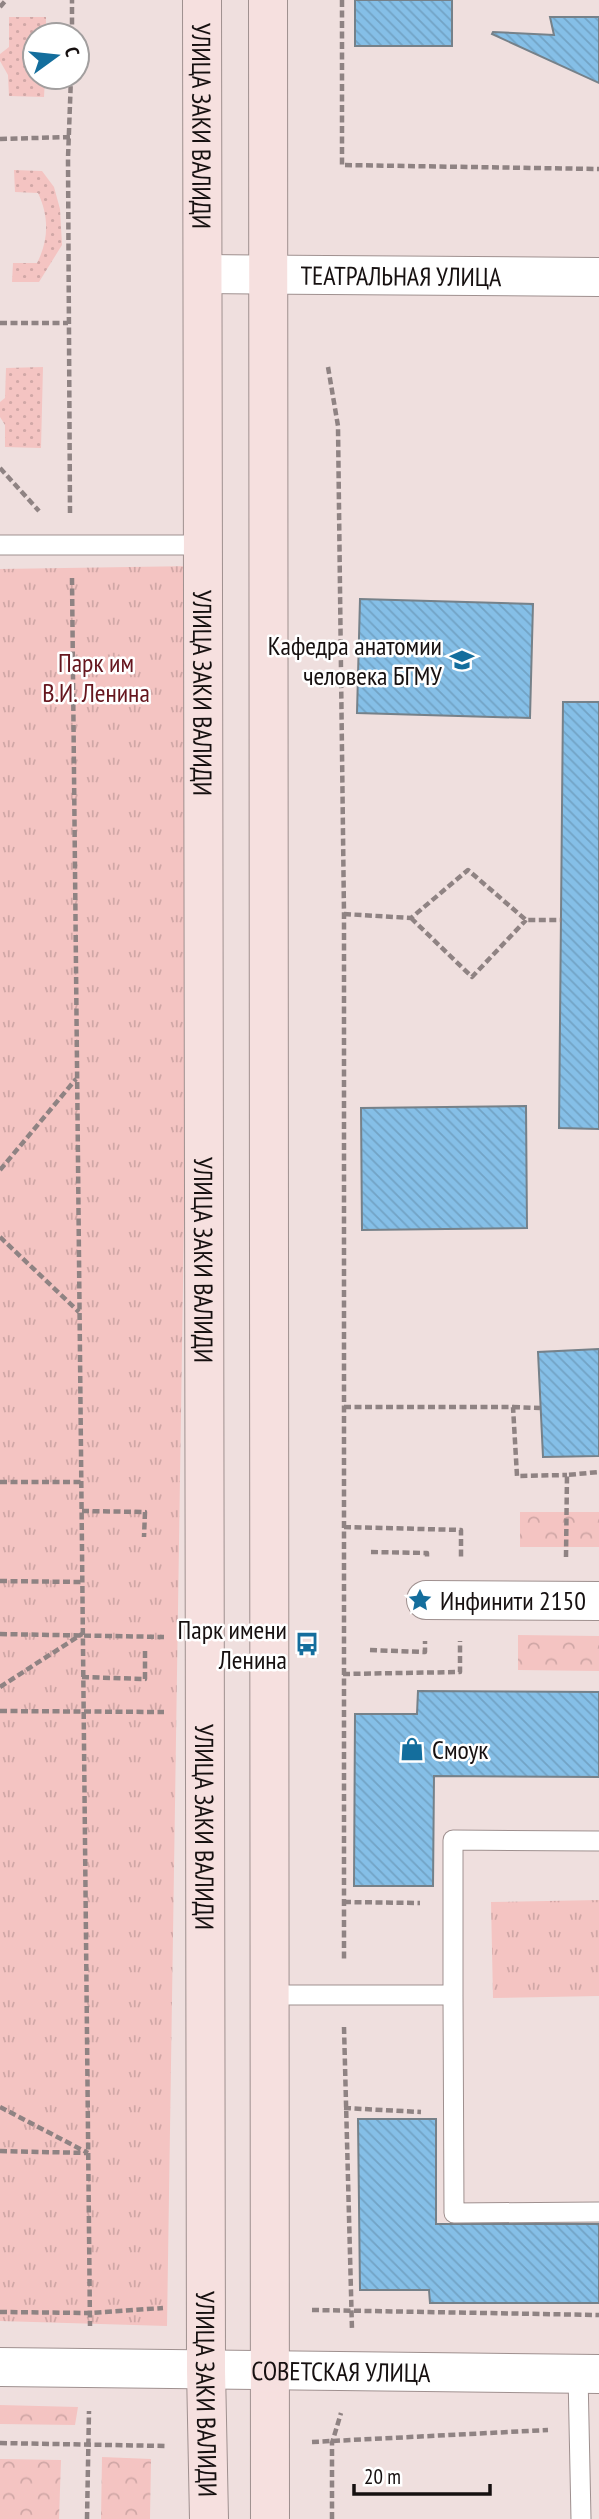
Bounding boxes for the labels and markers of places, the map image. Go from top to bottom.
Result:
place label: Кафедра анатомии человека БГМУ [268,629,442,692]
school or university icon: Кафедра анатомии человека БГМУ [448,646,476,674]
place label: Инфинити 2150 [440,1584,586,1617]
place icon: Инфинити 2150 [406,1586,434,1614]
place label: Парк имени Ленина [178,1613,287,1676]
bus stop icon: Парк имени Ленина [293,1630,321,1658]
place label: Смоук [432,1733,488,1766]
shop icon: Смоук [398,1735,426,1763]

